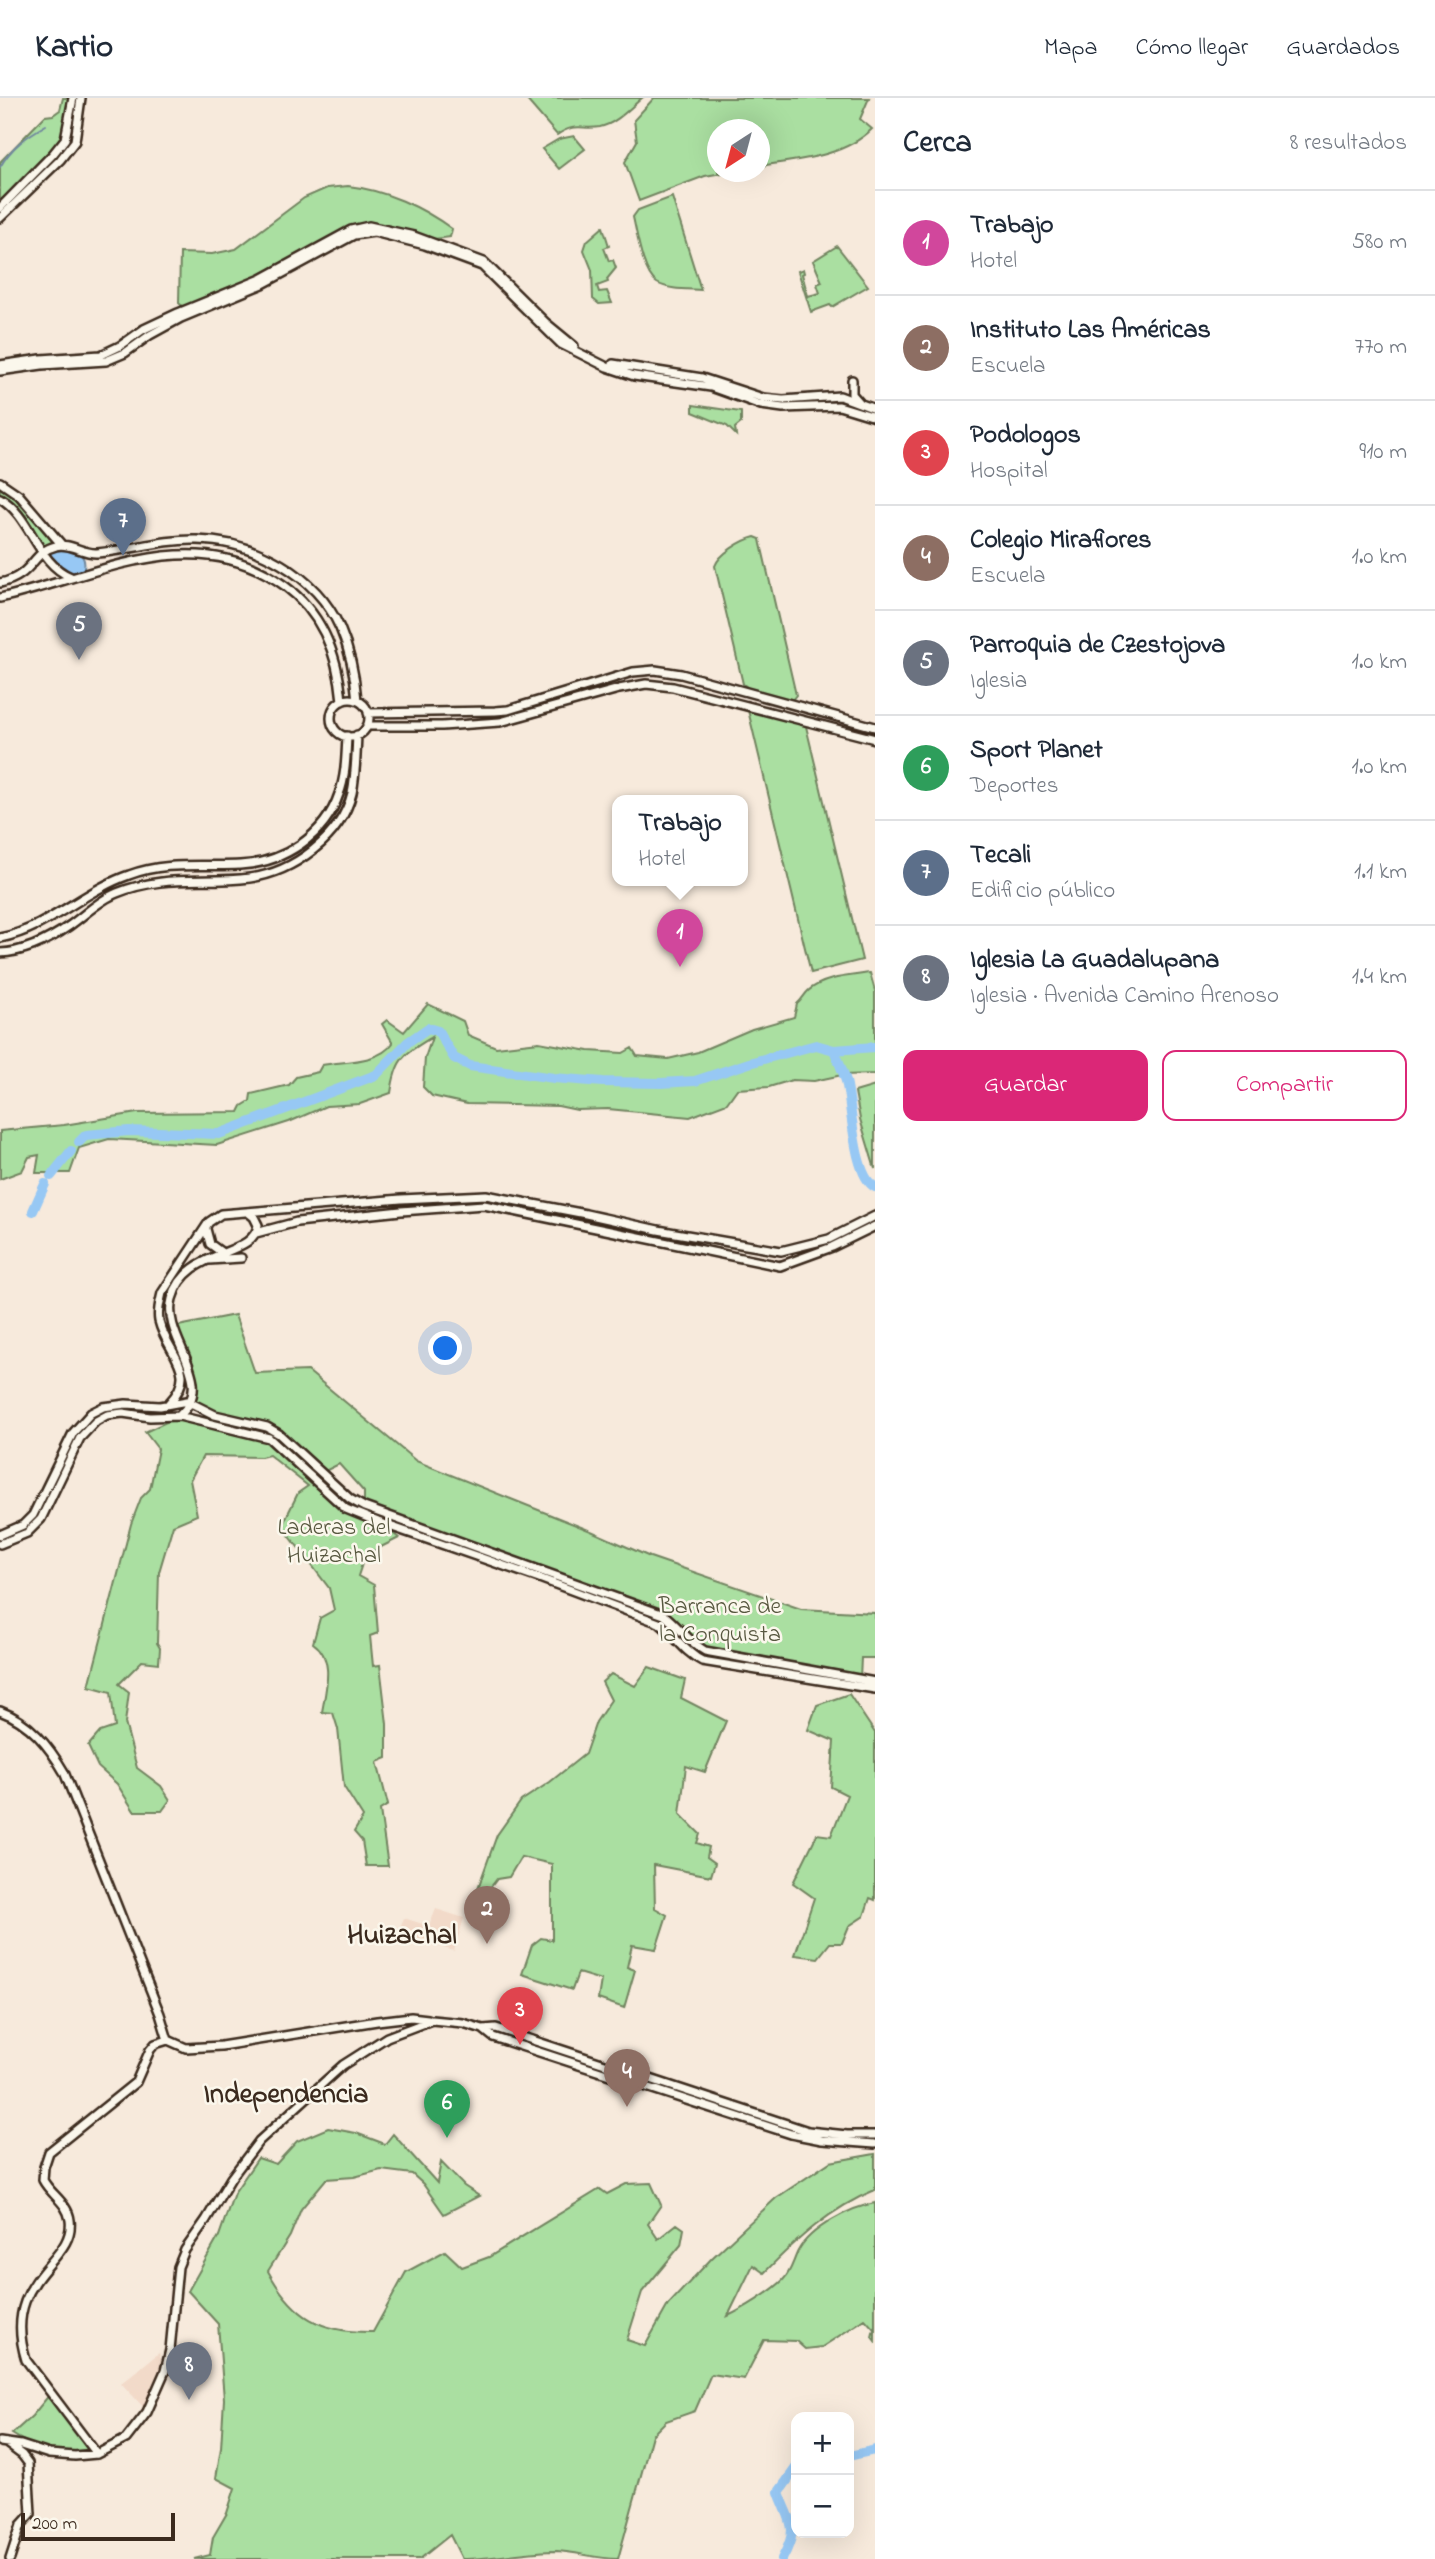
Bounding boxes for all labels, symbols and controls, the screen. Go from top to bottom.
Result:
text: Kartio [35,24,113,72]
text: Mapa [1044,31,1097,66]
text: Cómo llegar [1135,31,1248,66]
text: Guardados [1286,31,1400,66]
north arrow [707,119,770,182]
text: Cerca [903,122,972,166]
text: 8 resultados [1290,127,1407,160]
text: Trabajo [970,207,1054,245]
text: 1 [922,226,930,259]
text: 580 m [1352,226,1407,259]
text: Hotel [970,245,1017,278]
text: Instituto Las Américas [970,312,1211,350]
text: 2 [920,331,932,364]
text: 770 m [1355,331,1407,364]
text: Escuela [970,350,1046,383]
text: Podologos [970,417,1081,455]
text: 3 [921,436,931,469]
text: 910 m [1359,436,1407,469]
text: Hospital [970,455,1048,488]
pin: 7 [100,498,146,556]
text: Colegio Miraflores [970,522,1152,560]
text: 4 [921,541,931,574]
text: 1.0 km [1351,541,1407,574]
text: Escuela [970,560,1046,593]
pin: 5 [56,602,102,660]
text: Parroquia de Czestojova [970,627,1225,665]
text: 5 [919,646,933,679]
text: 1.0 km [1351,646,1407,679]
text: Iglesia [970,665,1027,698]
text: Sport Planet [970,732,1103,770]
text: 6 [921,751,931,784]
text: 1.0 km [1351,751,1407,784]
text: Deportes [970,770,1059,803]
popup [612,795,748,886]
text: Trabajo [638,805,722,843]
text: Tecali [970,837,1031,875]
text: Hotel [638,843,685,876]
text: 7 [921,856,931,889]
text: 1.1 km [1354,856,1407,889]
text: Edificio público [970,875,1115,908]
pin: 1 [657,909,703,967]
text: Iglesia La Guadalupana [970,942,1219,980]
text: 8 [922,961,930,994]
text: 1.4 km [1352,961,1407,994]
text: Iglesia · Avenida Camino Arenoso [970,980,1279,1013]
button: Guardar [903,1050,1148,1121]
button: Compartir [1162,1050,1407,1121]
your location [428,1331,462,1365]
park label: Laderas del Huizachal [278,1511,390,1574]
park label: Barranca de la Conquista [658,1590,782,1653]
pin: 2 [464,1886,510,1944]
district label: Huizachal [347,1916,457,1957]
pin: 3 [497,1987,543,2045]
pin: 4 [604,2049,650,2107]
district label: Independencia [204,2075,368,2116]
pin: 6 [424,2080,470,2138]
pin: 8 [166,2342,212,2400]
map controls [791,2412,854,2538]
button: + [791,2412,854,2475]
button: − [791,2475,854,2538]
scale bar [21,2510,175,2542]
text: 200 m [32,2511,77,2538]

